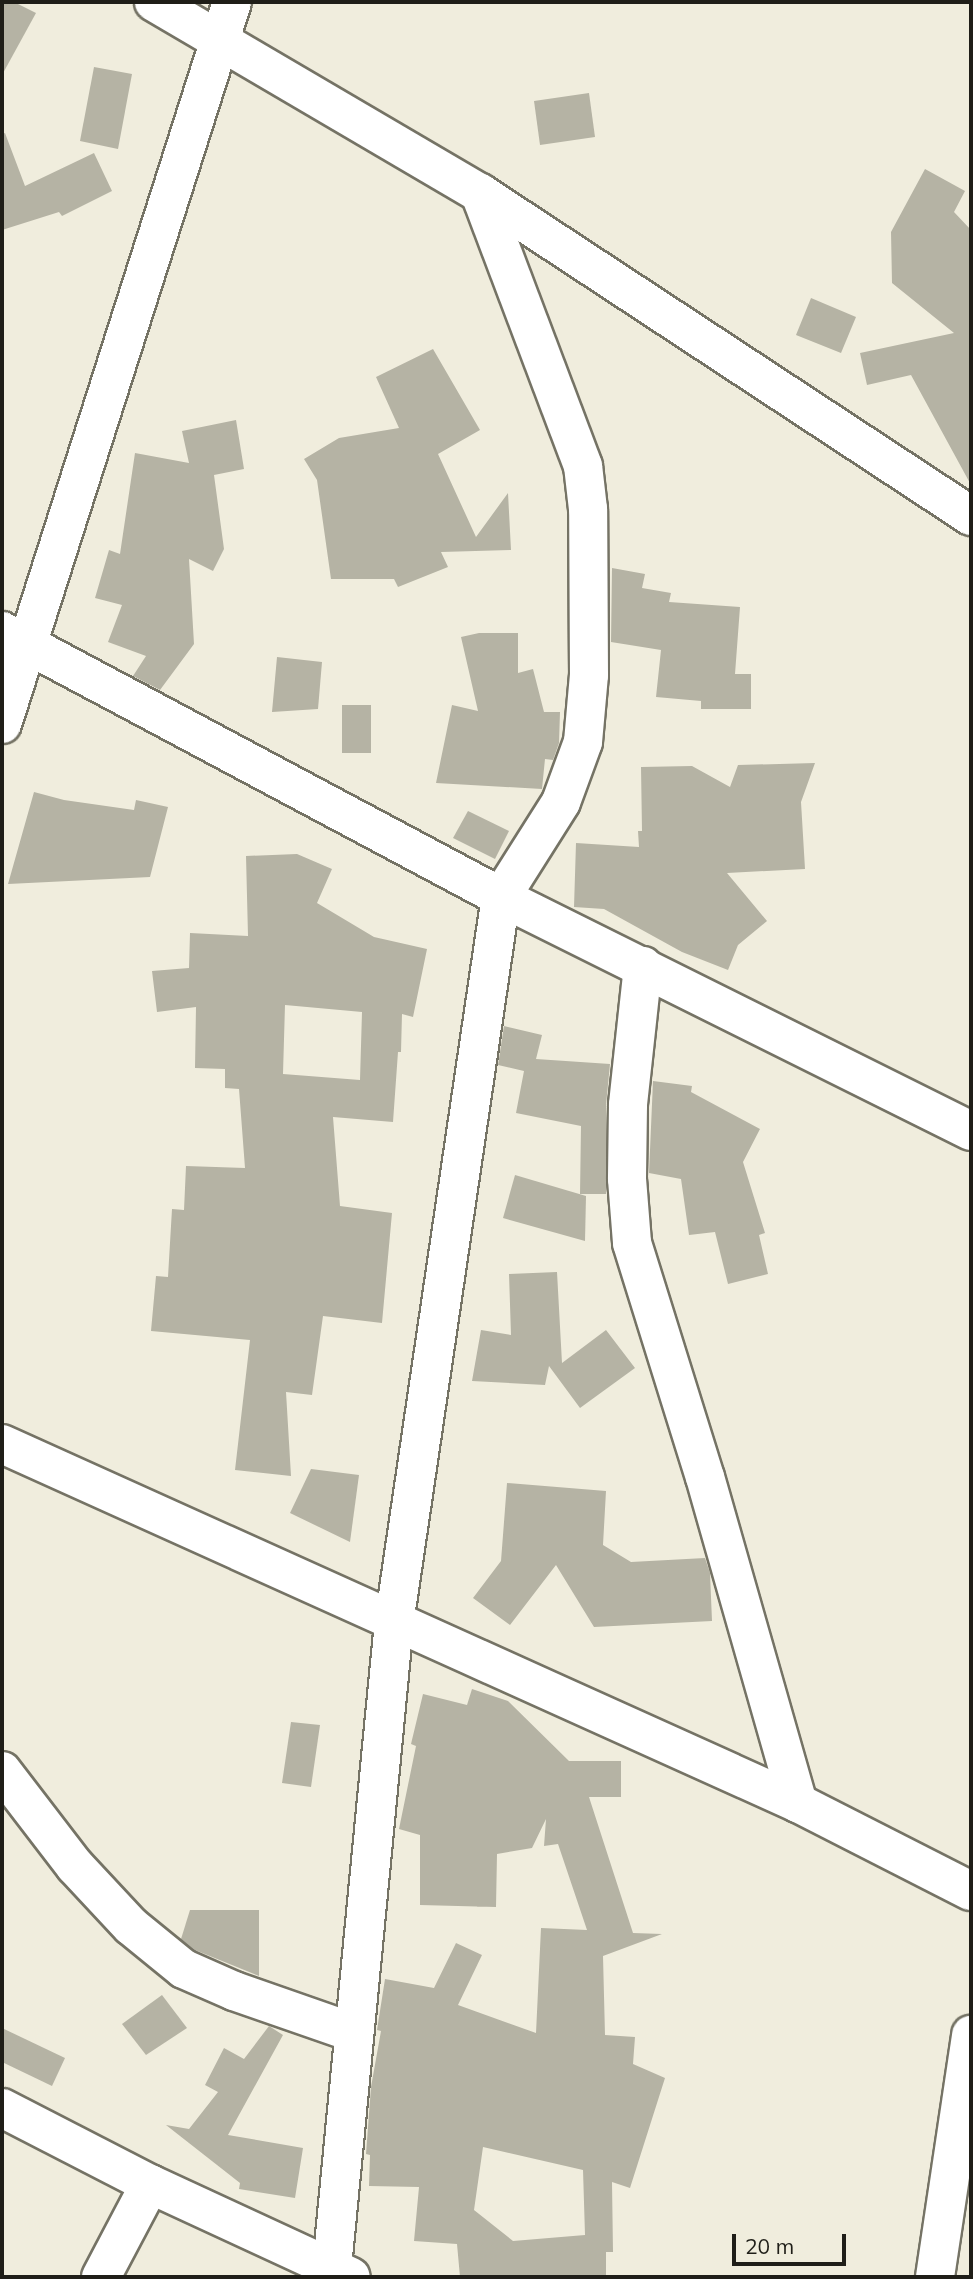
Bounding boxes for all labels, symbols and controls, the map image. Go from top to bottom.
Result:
scale bar [735,2220,849,2264]
text: 20 m [745,2233,794,2259]

